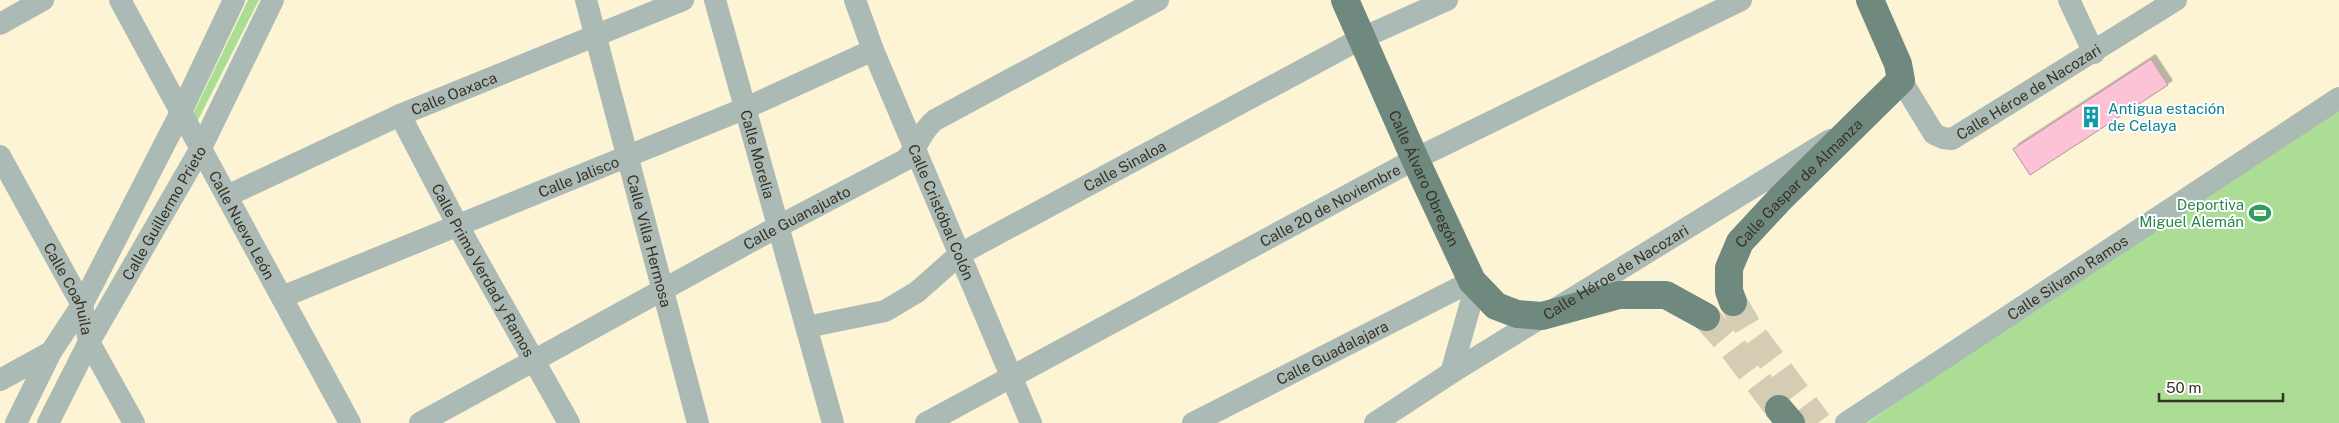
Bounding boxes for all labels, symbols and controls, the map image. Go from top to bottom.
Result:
street label: Calle Héroe de Nacozari [1953,40,2104,143]
street label: Calle Oaxaca [408,68,499,118]
place label: Antigua estación de Celaya [2108,100,2225,134]
building icon: Antigua estación de Celaya [2078,104,2104,130]
street label: Calle Álvaro Obregón [1386,107,1463,249]
street label: Calle Morelia [738,108,778,200]
street label: Calle Gaspar de Almanza [1731,115,1865,251]
street label: Calle Sinaloa [1081,137,1169,195]
street label: Calle Cristóbal Colón [905,141,978,282]
street label: Calle Guillermo Prieto [118,143,209,283]
street label: Calle Jalisco [536,152,621,200]
street label: Calle 20 de Noviembre [1257,160,1403,250]
street label: Calle Nuevo León [206,168,279,282]
street label: Calle Villa Hermosa [624,173,675,309]
street label: Calle Primo Verdad y Ramos [429,180,538,360]
street label: Calle Guanajuato [740,182,853,253]
place label: Deportiva Miguel Alemán [2139,196,2244,230]
sports icon: Deportiva Miguel Alemán [2247,200,2273,226]
street label: Calle Héroe de Nacozari [1540,221,1691,323]
street label: Calle Silvano Ramos [2004,231,2131,323]
street label: Calle Coahuila [41,239,96,336]
street label: Calle Guadalajara [1273,317,1391,388]
scale bar [2159,370,2283,402]
text: 50 m [2166,379,2201,396]

